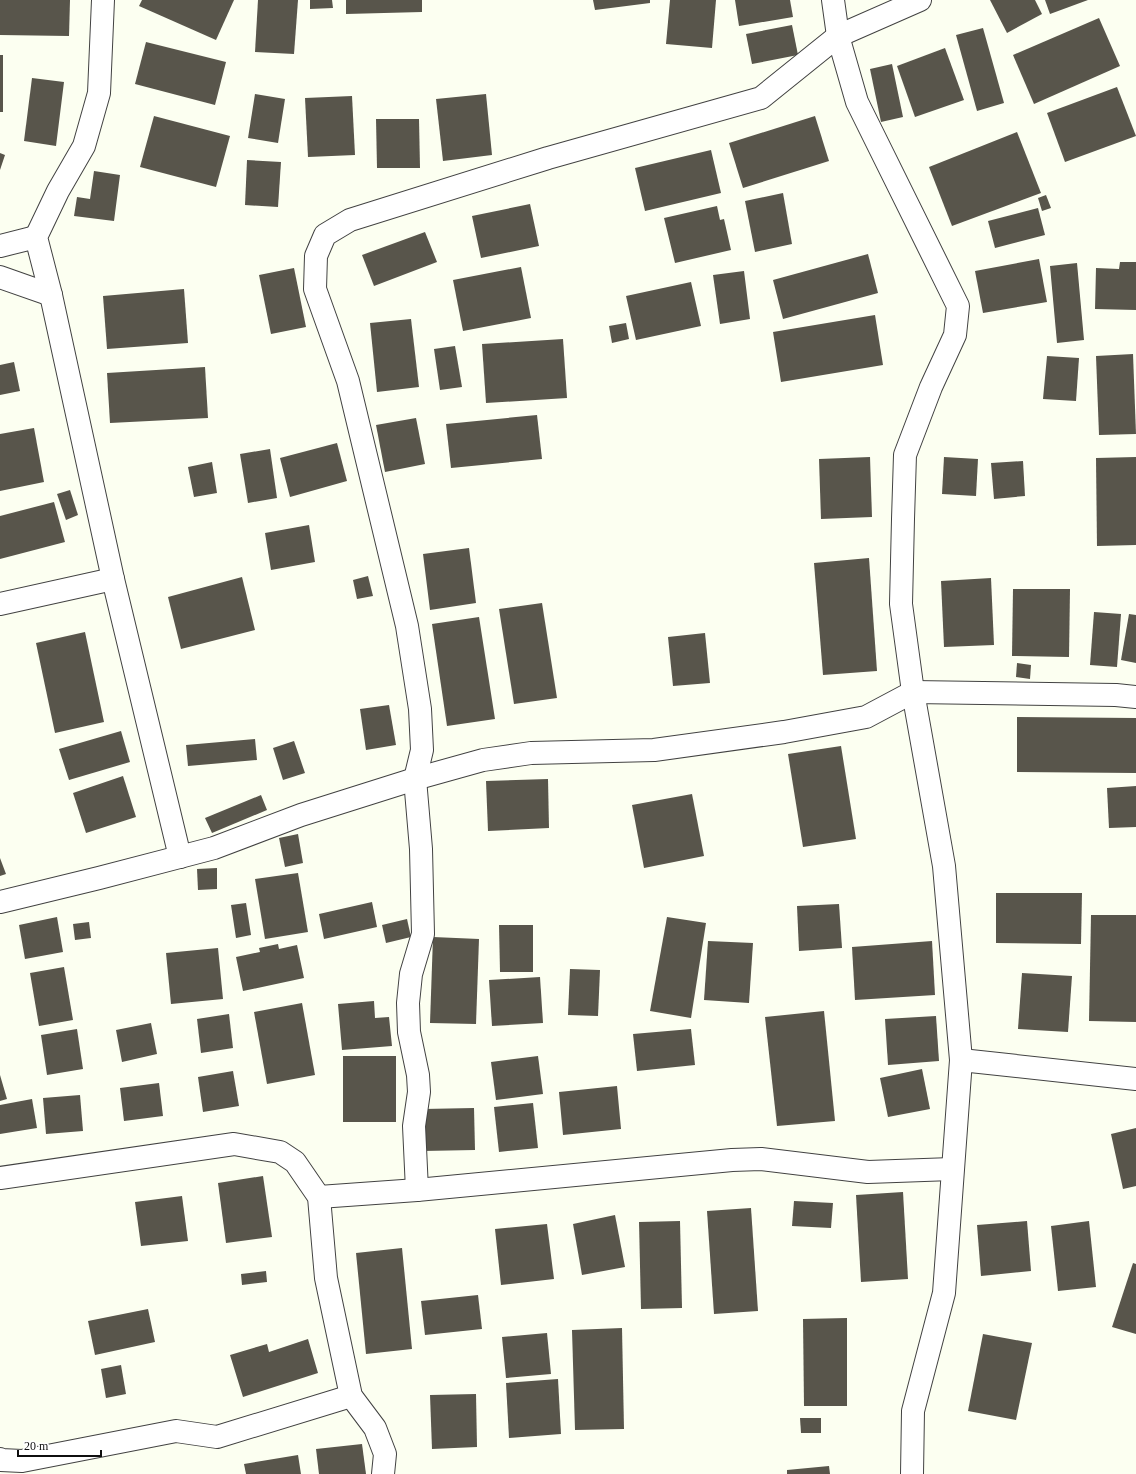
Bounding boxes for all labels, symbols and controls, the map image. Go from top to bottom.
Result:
scale bar [18,1432,101,1458]
text: 20 m [24,1439,49,1453]

